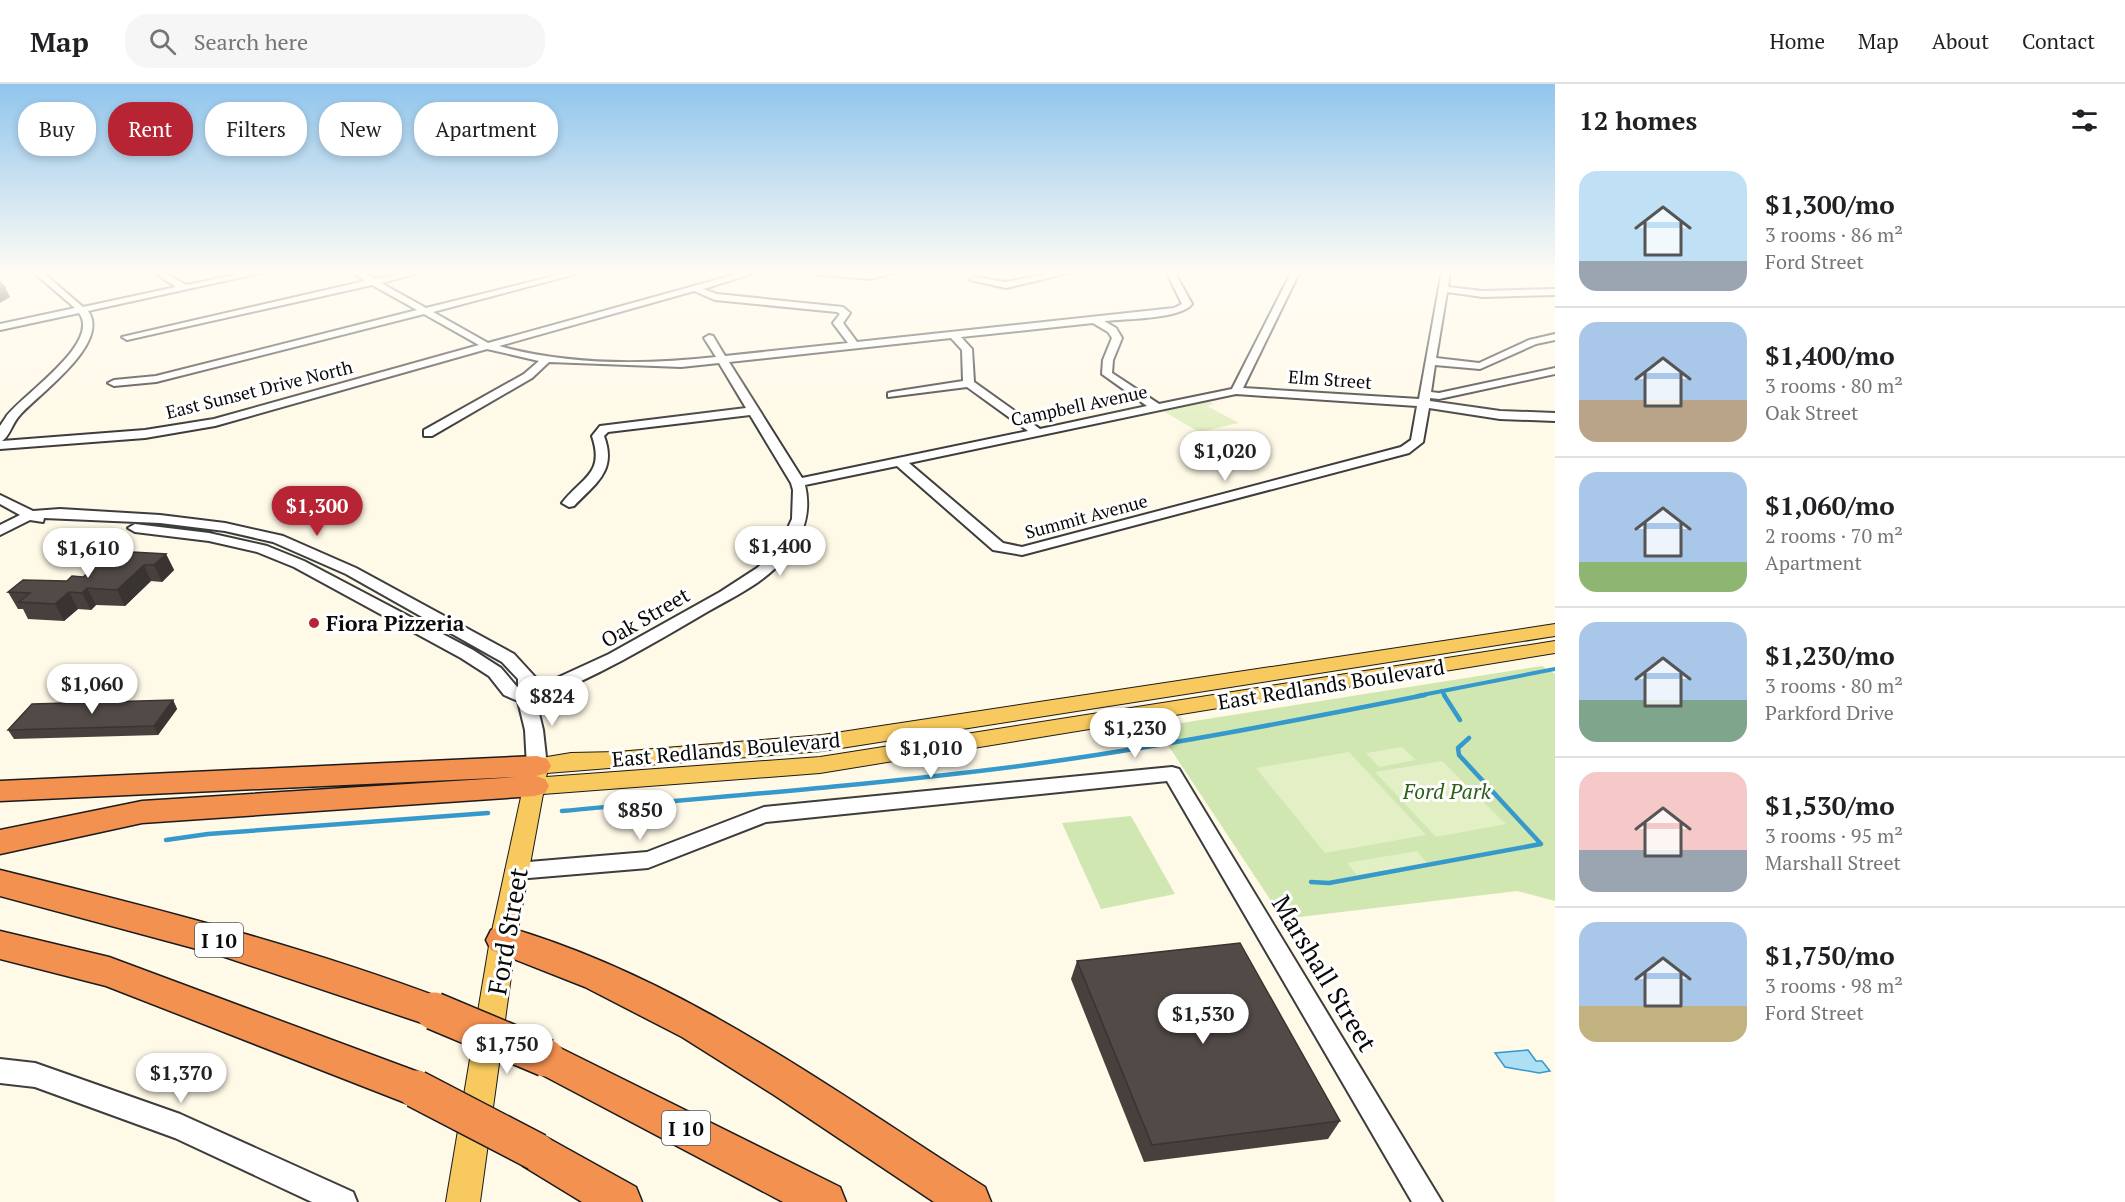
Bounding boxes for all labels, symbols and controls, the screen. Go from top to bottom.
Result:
search box [125,14,545,68]
text: Map [30,23,89,60]
icon: search [146,25,179,58]
text: Search here [194,27,308,56]
text: Home [1769,27,1825,55]
text: Map [1858,27,1899,55]
text: About [1932,27,1989,55]
text: Contact [2022,27,2095,55]
chip: Buy [18,102,96,156]
chip: Rent [108,102,193,156]
chip: Filters [205,102,307,156]
chip: New [319,102,402,156]
chip: Apartment [414,102,558,156]
text: 12 homes [1579,103,1697,137]
icon: filters [2068,104,2101,137]
text: $1,300/mo [1765,187,1895,221]
icon: home [1627,195,1699,267]
text: 3 rooms · 86 m² [1765,221,1903,248]
text: Ford Street [1765,248,1864,275]
text: $1,400/mo [1765,338,1895,372]
icon: home [1627,346,1699,418]
street label: East Sunset Drive North [163,354,355,424]
street label: Elm Street [1287,364,1373,394]
text: 3 rooms · 80 m² [1765,372,1903,399]
street label: Campbell Avenue [1008,379,1150,431]
text: Oak Street [1765,399,1858,426]
pin: $1,020 [1176,431,1274,482]
text: $1,020 [1194,437,1256,464]
pin: $1,300 [268,486,366,537]
street label: Summit Avenue [1022,488,1150,544]
text: $1,060/mo [1765,488,1895,522]
text: $1,300 [286,492,348,519]
icon: home [1627,496,1699,568]
text: 2 rooms · 70 m² [1765,522,1903,549]
pin: $1,400 [731,526,829,577]
pin: $1,610 [39,528,137,579]
text: $1,400 [749,532,811,559]
text: $1,610 [57,534,119,561]
text: Apartment [1765,549,1862,576]
street label: Oak Street [596,580,695,654]
place label: Fiora Pizzeria [326,609,465,637]
marker: Fiora Pizzeria [307,616,321,630]
text: $1,230/mo [1765,638,1895,672]
icon: home [1627,646,1699,718]
street label: East Redlands Boulevard [1216,652,1447,716]
pin: $1,060 [43,664,141,715]
text: $1,060 [61,670,123,697]
text: 3 rooms · 80 m² [1765,672,1903,699]
pin: $824 [516,676,588,727]
text: $824 [529,682,575,709]
text: Parkford Drive [1765,699,1894,726]
pin: $1,230 [1086,708,1184,759]
text: $1,230 [1104,714,1166,741]
street label: East Redlands Boulevard [611,725,842,773]
pin: $1,010 [882,728,980,779]
text: $1,010 [900,734,962,761]
park label: Ford Park [1402,777,1492,805]
text: $1,530/mo [1765,788,1895,822]
pin: $850 [604,790,676,841]
text: $850 [617,796,663,823]
icon: home [1627,796,1699,868]
text: 3 rooms · 95 m² [1765,822,1903,849]
text: Marshall Street [1765,849,1901,876]
street label: Ford Street [479,864,535,997]
street label: Marshall Street [1265,889,1385,1058]
road number: I 10 [195,923,243,957]
text: $1,750/mo [1765,938,1895,972]
icon: home [1627,946,1699,1018]
text: 3 rooms · 98 m² [1765,972,1903,999]
pin: $1,530 [1154,994,1252,1045]
text: Ford Street [1765,999,1864,1026]
text: $1,530 [1172,1000,1234,1027]
pin: $1,750 [458,1024,556,1075]
text: $1,750 [476,1030,538,1057]
pin: $1,370 [132,1053,230,1104]
text: $1,370 [150,1059,212,1086]
road number: I 10 [662,1111,710,1145]

